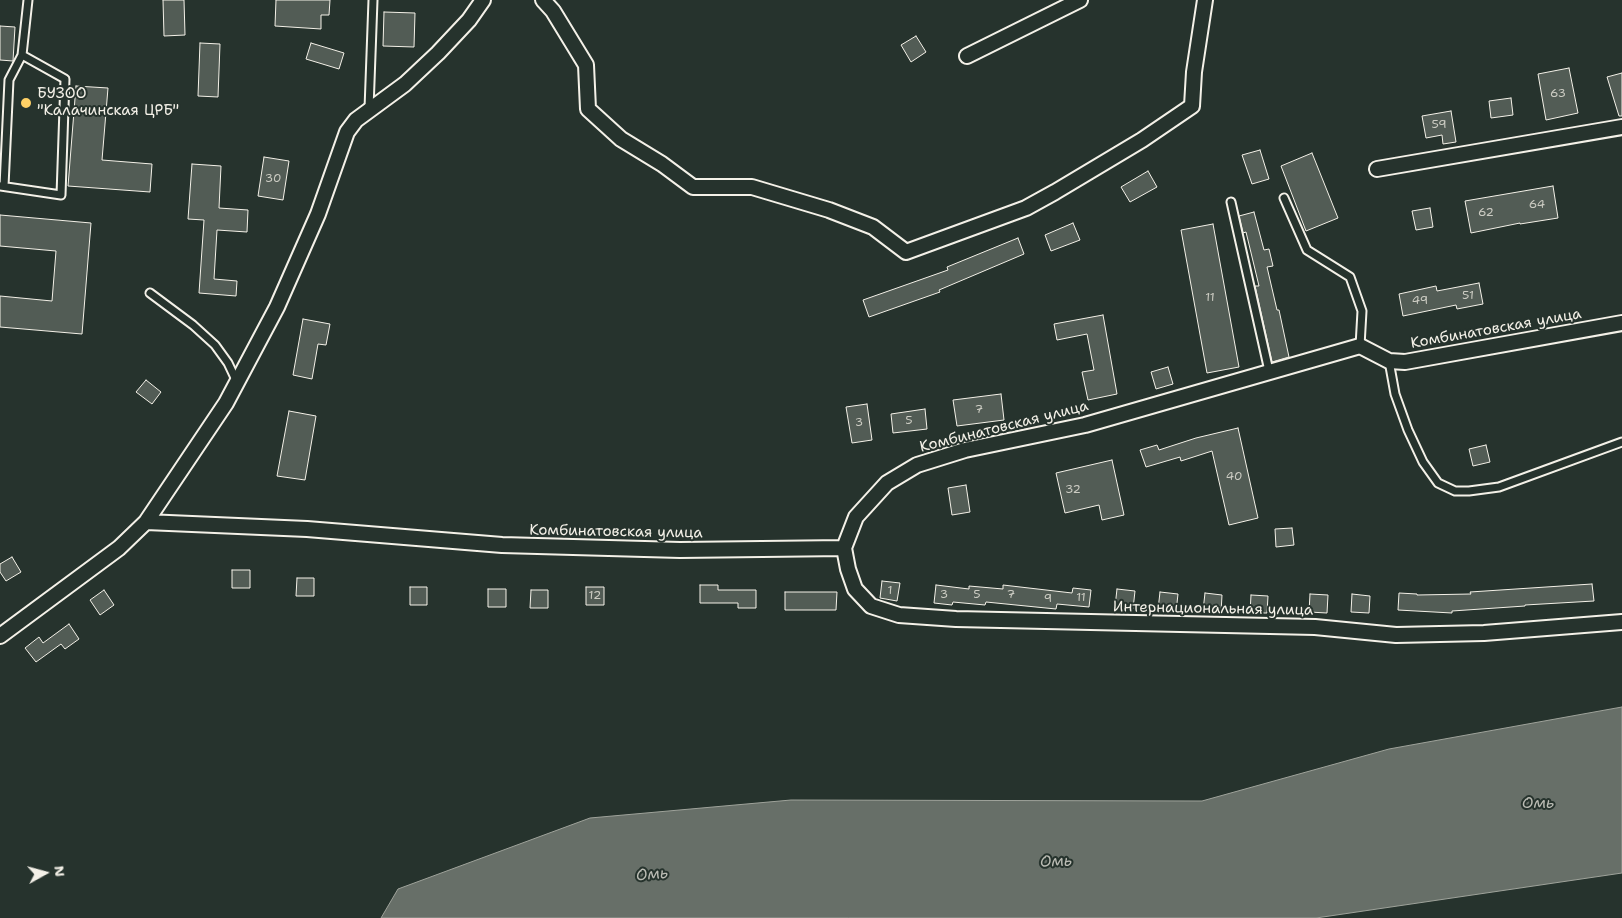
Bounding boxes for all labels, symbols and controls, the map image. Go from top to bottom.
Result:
place label: БУЗОО "Калачинская ЦРБ" [37,85,179,120]
house number: 63 [1550,87,1566,101]
marker: БУЗОО "Калачинская ЦРБ" [19,96,33,110]
house number: 59 [1431,118,1447,132]
house number: 30 [265,172,281,186]
house number: 64 [1529,198,1545,212]
house number: 62 [1478,206,1494,220]
house number: 51 [1462,289,1474,303]
house number: 11 [1205,291,1215,305]
house number: 49 [1412,294,1428,308]
street label: Комбинатовская улица [1409,305,1583,353]
street label: Комбинатовская улица [918,397,1090,457]
house number: 7 [975,403,983,417]
house number: 5 [905,414,913,428]
house number: 3 [855,416,863,430]
house number: 40 [1226,470,1242,484]
house number: 32 [1065,483,1081,497]
street label: Комбинатовская улица [529,521,703,543]
house number: 1 [887,584,893,598]
house number: 3 [940,588,948,602]
house number: 5 [973,588,981,602]
house number: 7 [1007,588,1015,602]
house number: 12 [589,589,601,603]
house number: 11 [1076,591,1086,605]
house number: 9 [1044,592,1052,606]
street label: Интернациональная улица [1113,598,1313,620]
water label: Омь [1522,794,1554,814]
north arrow [20,848,70,898]
water label: Омь [1040,852,1072,872]
water label: Омь [635,864,669,886]
text: N [50,865,69,878]

